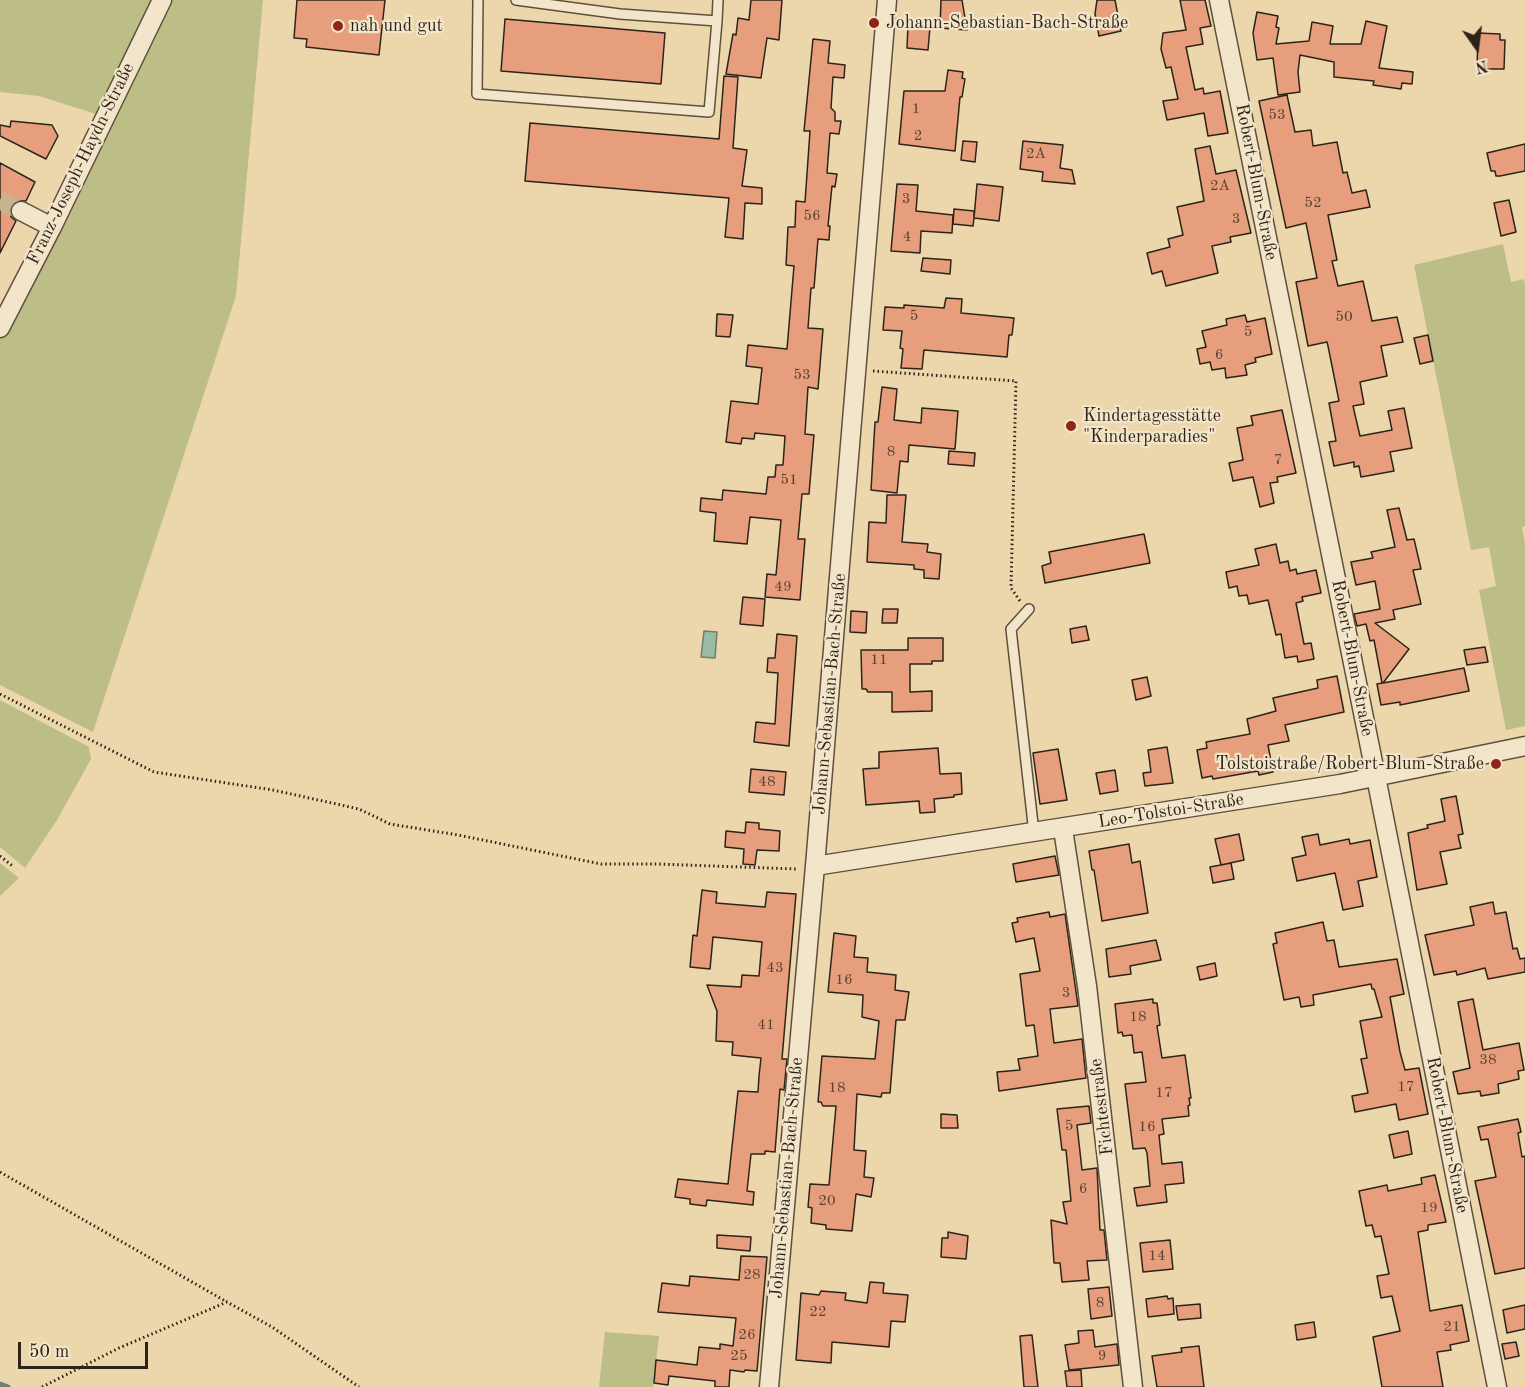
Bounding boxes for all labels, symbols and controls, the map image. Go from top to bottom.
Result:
place label: Johann-Sebastian-Bach-Straße [886,12,1128,34]
place label: nah und gut [350,15,443,37]
marker: Johann-Sebastian-Bach-Straße [867,16,881,30]
north arrow [1447,18,1507,78]
marker: nah und gut [331,19,345,33]
text: N [1473,56,1489,75]
street label: Franz-Joseph-Haydn-Straße [23,60,139,268]
house number: 1 [912,100,920,118]
street label: Robert-Blum-Straße [1230,102,1282,262]
house number: 53 [1268,106,1286,124]
house number: 2 [914,127,922,145]
house number: 2A [1026,145,1046,163]
house number: 2A [1210,177,1230,195]
house number: 3 [902,190,910,208]
house number: 52 [1304,194,1322,212]
house number: 56 [803,207,821,225]
house number: 3 [1232,210,1240,228]
house number: 4 [903,228,911,246]
house number: 5 [910,307,918,325]
house number: 50 [1335,308,1353,326]
house number: 5 [1244,323,1252,341]
house number: 6 [1215,346,1223,364]
house number: 53 [793,366,811,384]
place label: Kindertagesstätte "Kinderparadies" [1083,405,1221,448]
marker: Kindertagesstätte "Kinderparadies" [1064,419,1078,433]
house number: 8 [887,443,895,461]
house number: 7 [1274,451,1282,469]
house number: 51 [780,471,798,489]
street label: Johann-Sebastian-Bach-Straße [809,572,851,816]
house number: 49 [774,578,792,596]
street label: Robert-Blum-Straße [1326,578,1378,738]
house number: 11 [870,651,888,669]
place label: Tolstoistraße/Robert-Blum-Straße [1215,753,1484,775]
marker: Tolstoistraße/Robert-Blum-Straße [1489,757,1503,771]
house number: 48 [758,773,776,791]
street label: Leo-Tolstoi-Straße [1097,789,1245,833]
house number: 43 [766,959,784,977]
house number: 16 [835,971,853,989]
house number: 3 [1062,984,1070,1002]
house number: 18 [1129,1008,1147,1026]
house number: 41 [757,1016,775,1034]
house number: 38 [1479,1051,1497,1069]
street label: Robert-Blum-Straße [1421,1055,1473,1215]
street label: Johann-Sebastian-Bach-Straße [766,1056,808,1300]
street label: Fichtestraße [1085,1057,1119,1157]
house number: 17 [1397,1078,1415,1096]
house number: 18 [828,1079,846,1097]
house number: 17 [1155,1084,1173,1102]
house number: 5 [1065,1117,1073,1135]
house number: 16 [1138,1118,1156,1136]
house number: 6 [1079,1180,1087,1198]
house number: 20 [818,1192,836,1210]
house number: 19 [1420,1199,1438,1217]
house number: 14 [1148,1247,1166,1265]
house number: 28 [743,1266,761,1284]
house number: 8 [1096,1294,1104,1312]
house number: 22 [809,1303,827,1321]
house number: 21 [1443,1318,1461,1336]
house number: 26 [738,1326,756,1344]
scale bar [21,1330,152,1368]
text: 50 m [29,1343,69,1361]
house number: 25 [730,1347,748,1365]
house number: 9 [1098,1347,1106,1365]

